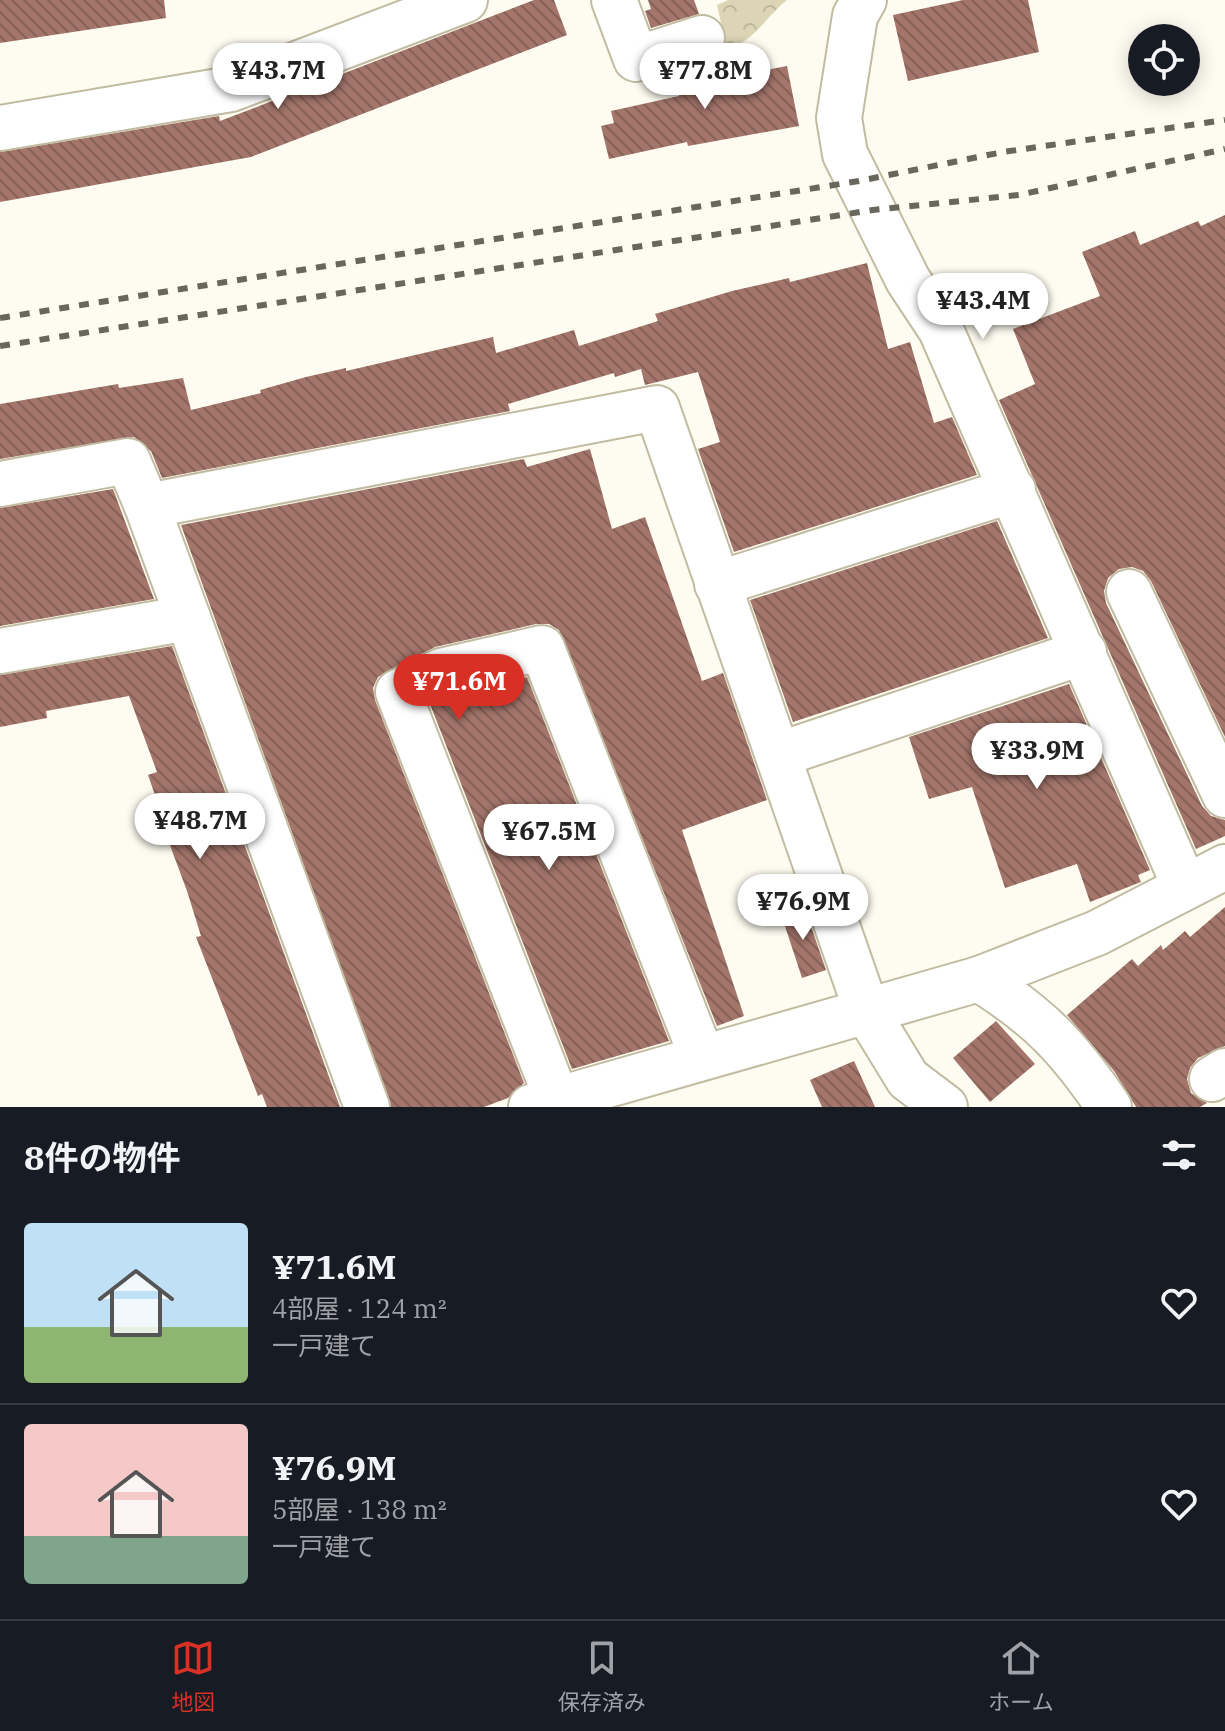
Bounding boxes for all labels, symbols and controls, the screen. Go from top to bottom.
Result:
map controls [1128,24,1200,96]
button: locate [1128,24,1200,96]
pin: ¥43.7M [213,43,343,111]
pin: ¥77.8M [640,43,770,111]
text: ¥43.7M [230,52,326,86]
text: ¥77.8M [657,52,753,86]
pin: ¥43.4M [918,273,1048,341]
text: ¥43.4M [935,282,1031,316]
pin: ¥71.6M [394,654,524,722]
text: ¥71.6M [411,663,507,697]
pin: ¥33.9M [972,723,1102,791]
text: ¥33.9M [989,732,1085,766]
pin: ¥48.7M [135,793,265,861]
text: ¥48.7M [152,802,248,836]
pin: ¥67.5M [484,804,614,872]
text: ¥67.5M [501,813,597,847]
pin: ¥76.9M [738,874,868,942]
text: ¥76.9M [755,883,851,917]
icon: filters [1157,1133,1201,1177]
text: 8件の物件 [24,1135,180,1179]
text: ¥71.6M [272,1244,396,1288]
icon: home [88,1255,184,1351]
icon: heart [1157,1281,1201,1325]
text: 4部屋 · 124 m² [272,1291,447,1325]
text: 一戸建て [272,1328,376,1362]
text: ¥76.9M [272,1445,396,1489]
icon: home [88,1456,184,1552]
icon: heart [1157,1482,1201,1526]
text: 5部屋 · 138 m² [272,1492,447,1526]
text: 一戸建て [272,1529,376,1563]
tab: 地図 [171,1636,215,1716]
tab: 保存済み [558,1636,646,1716]
tab: ホーム [988,1636,1054,1716]

